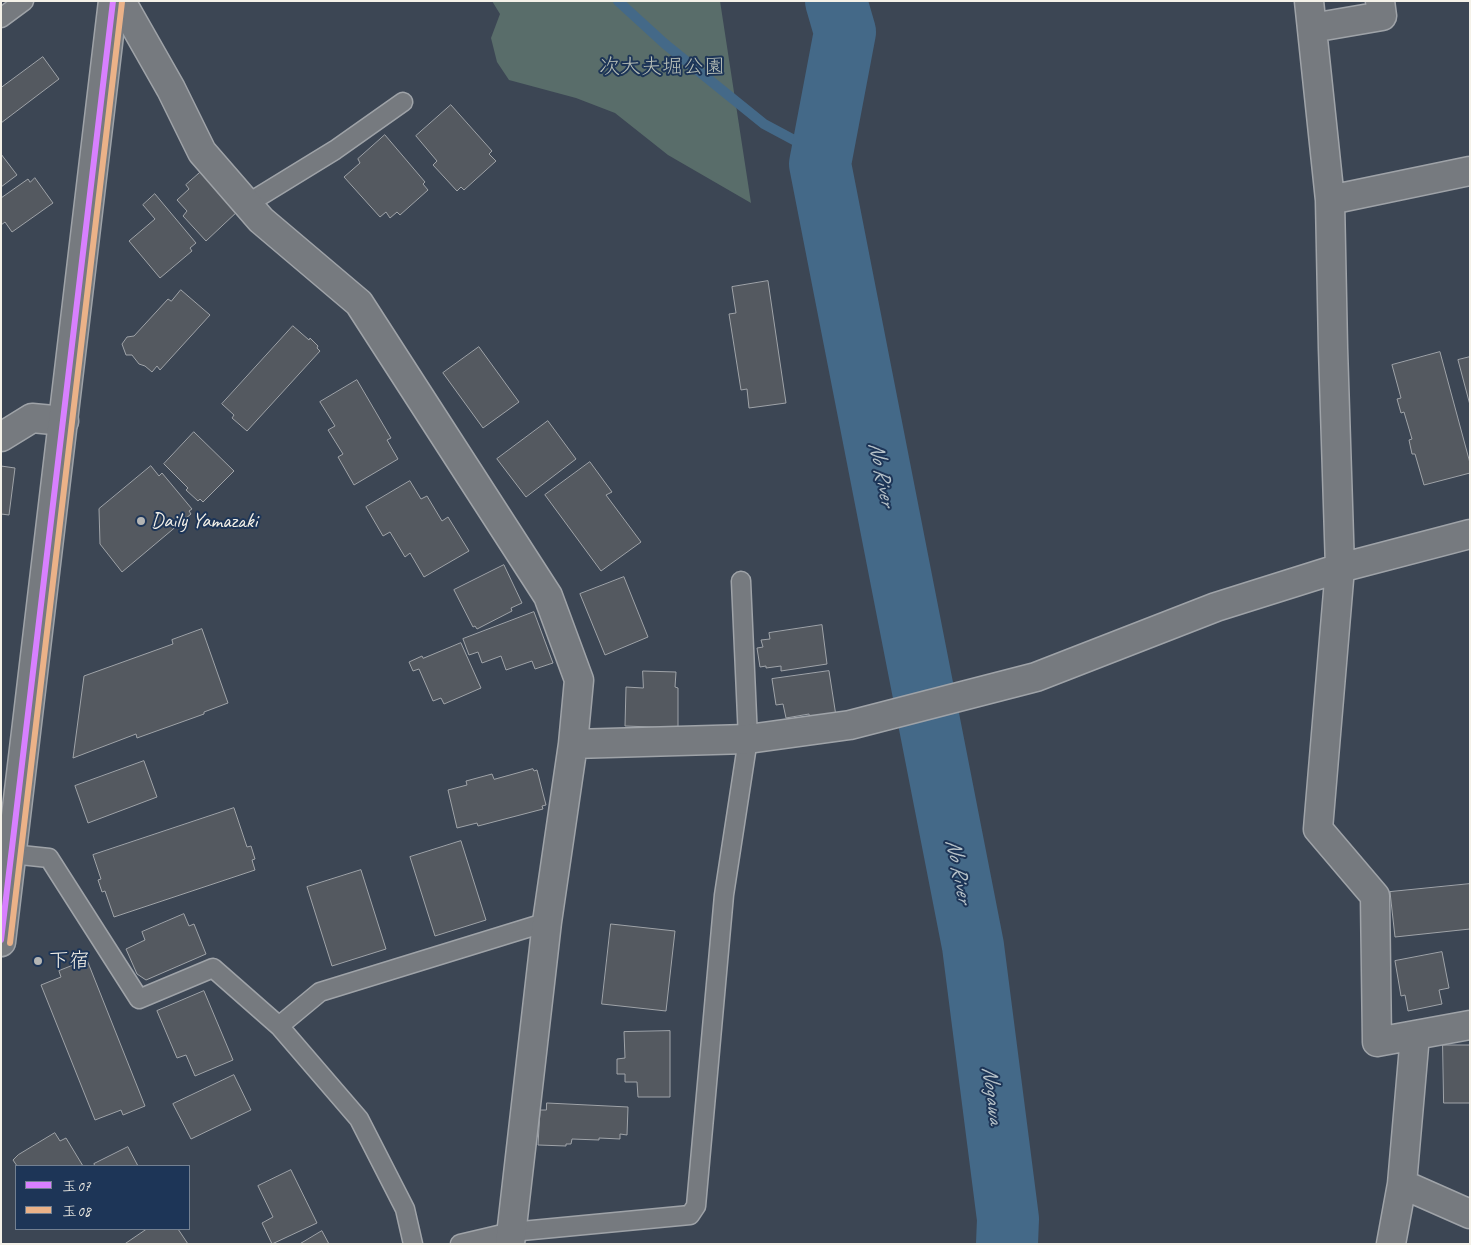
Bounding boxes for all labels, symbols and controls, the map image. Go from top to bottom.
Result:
park label: 次大夫堀公園 [599,54,725,80]
water label: No River [862,440,900,508]
place label: Daily Yamazaki [151,508,257,534]
marker: Daily Yamazaki [135,515,147,527]
water label: No River [939,837,977,905]
place label: 下宿 [48,948,90,974]
marker: 下宿 [32,955,44,967]
water label: Nogawa [975,1065,1009,1125]
legend [15,1165,190,1230]
text: 玉07 [62,1177,91,1196]
text: 玉08 [62,1202,91,1221]

